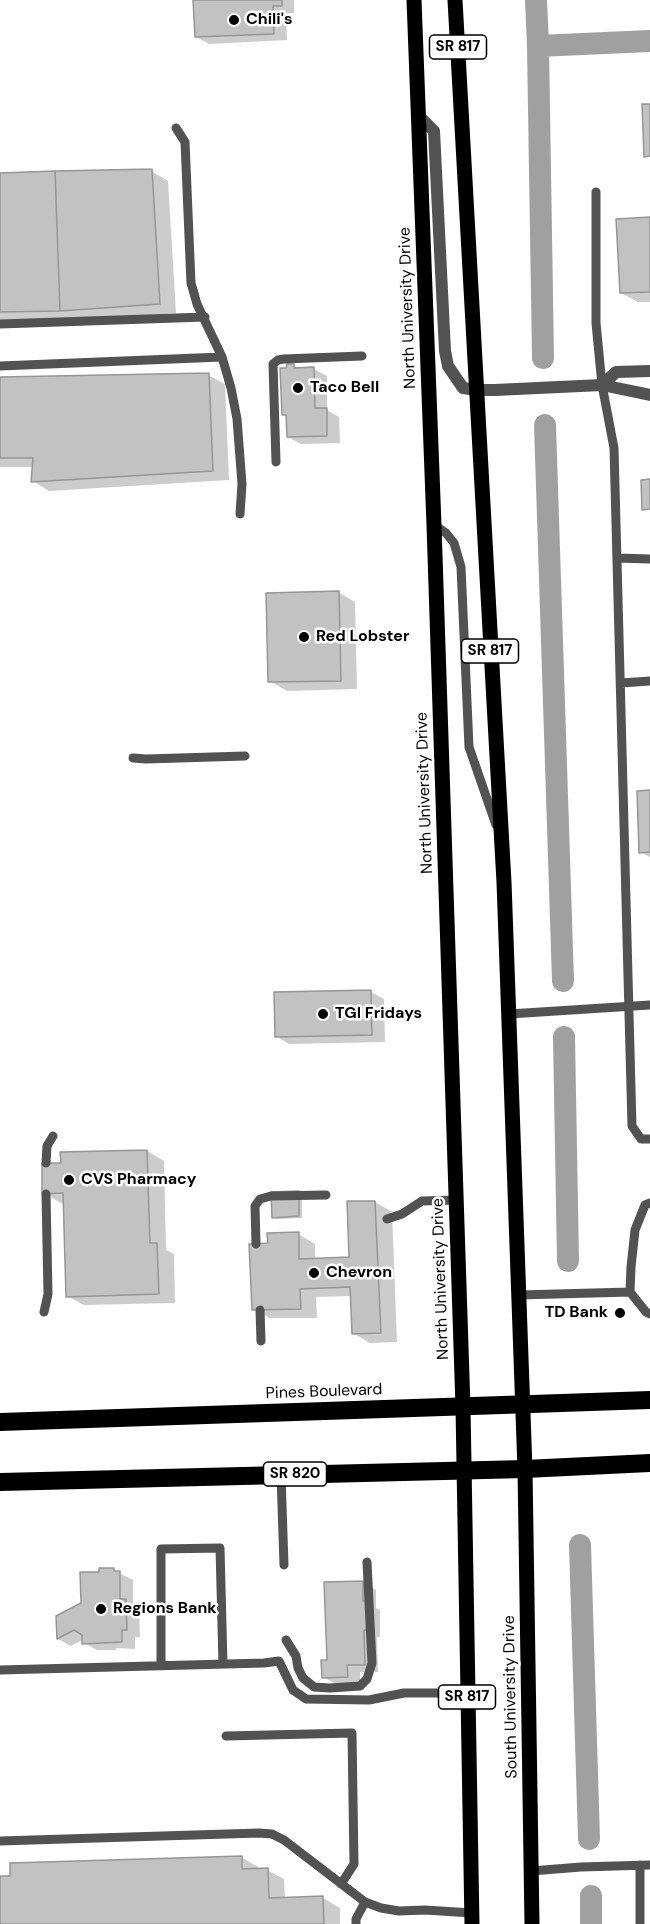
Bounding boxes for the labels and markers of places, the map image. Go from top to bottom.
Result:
place label: Chili's [246,10,292,30]
marker: Chili's [227,13,241,27]
place label: Taco Bell [310,378,379,398]
marker: Taco Bell [291,381,305,395]
place label: Red Lobster [316,627,409,647]
marker: Red Lobster [297,630,311,644]
place label: TGI Fridays [335,1004,422,1024]
marker: TGI Fridays [316,1007,330,1021]
place label: CVS Pharmacy [81,1170,196,1190]
marker: CVS Pharmacy [62,1173,76,1187]
place label: Chevron [326,1263,392,1283]
marker: Chevron [307,1266,321,1280]
place label: TD Bank [545,1303,608,1323]
marker: TD Bank [613,1306,627,1320]
place label: Regions Bank [113,1599,217,1619]
marker: Regions Bank [94,1602,108,1616]

